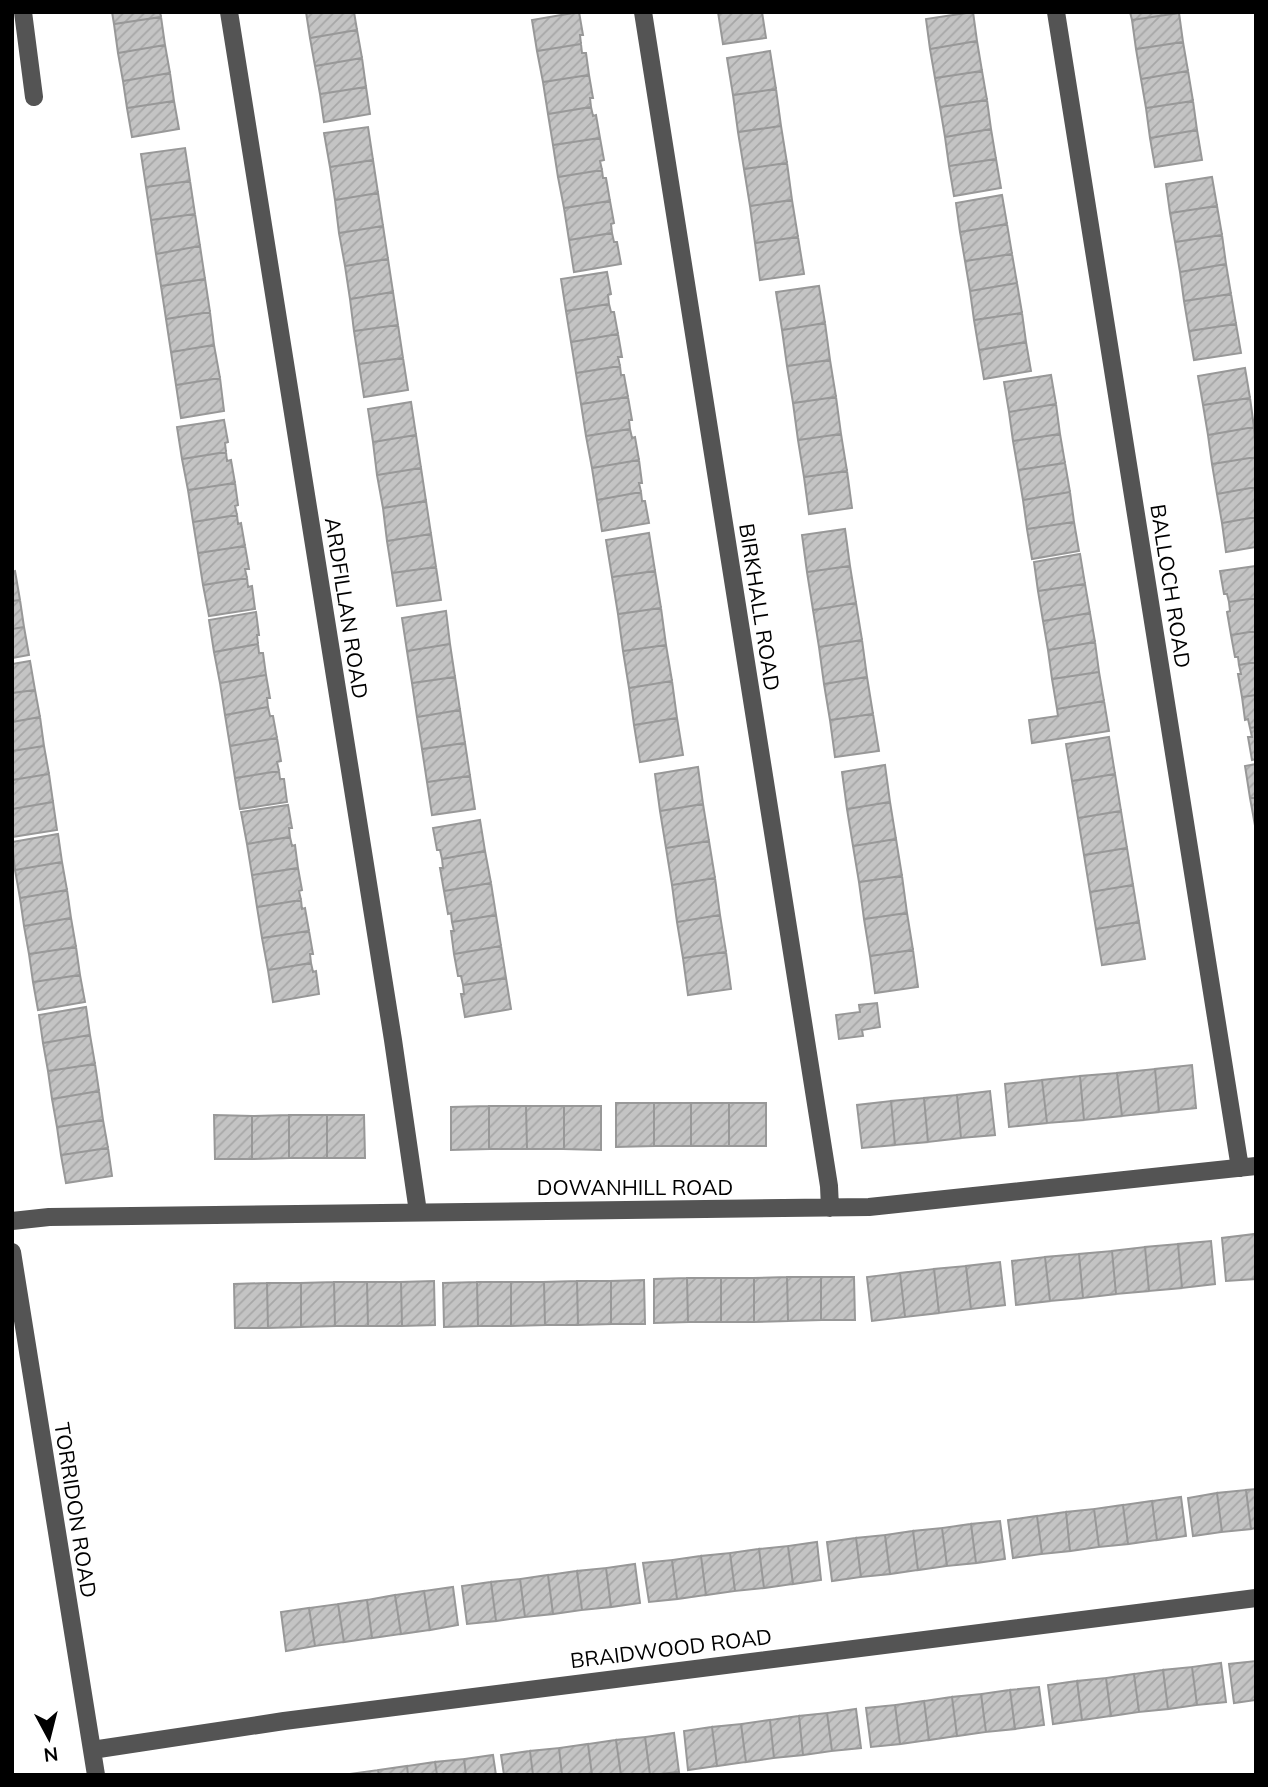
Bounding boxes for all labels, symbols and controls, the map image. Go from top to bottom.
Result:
street label: BALLOCH ROAD [1145,502,1197,670]
street label: ARDFILLAN ROAD [320,515,374,701]
street label: BIRKHALL ROAD [734,522,786,692]
street label: DOWANHILL ROAD [537,1174,733,1200]
street label: TORRIDON ROAD [49,1421,103,1599]
street label: BRAIDWOOD ROAD [569,1623,773,1673]
north arrow [14,1703,84,1773]
text: N [42,1742,60,1768]

